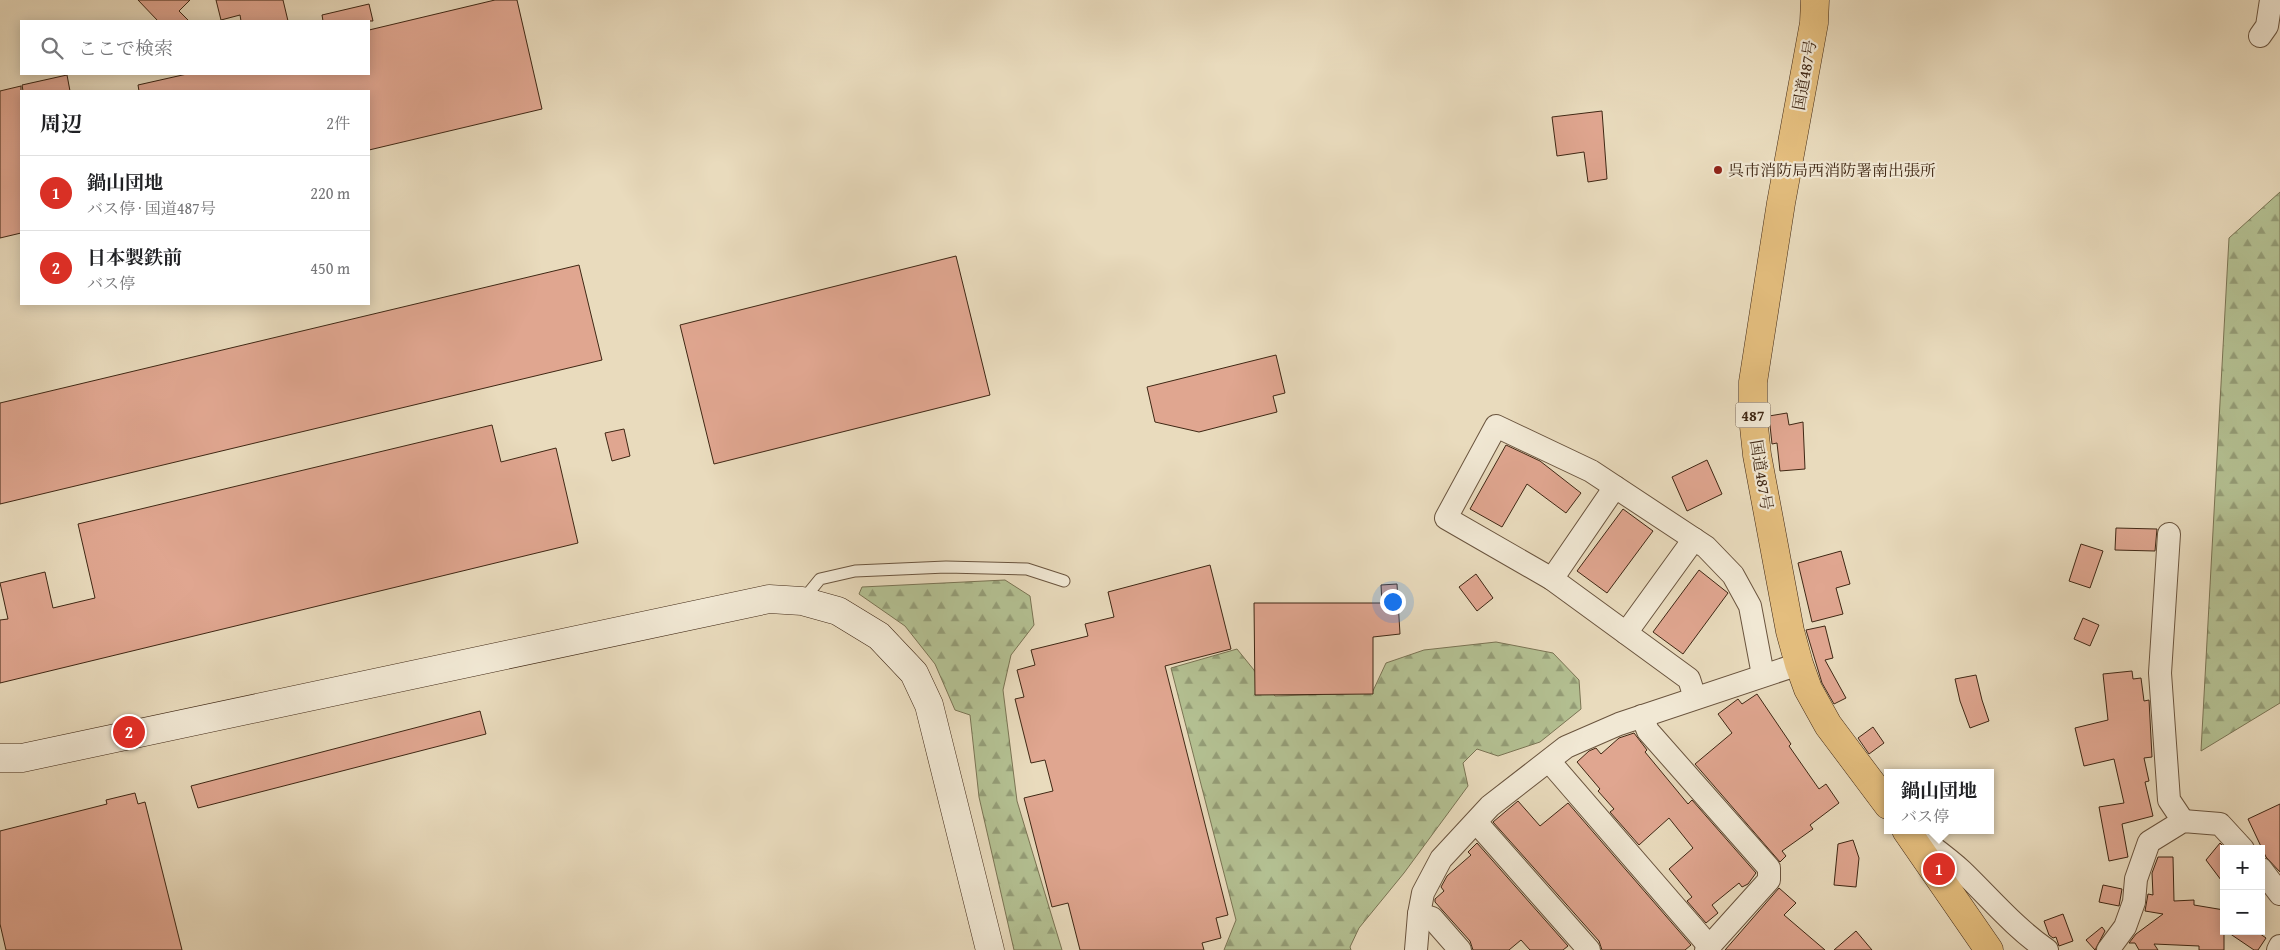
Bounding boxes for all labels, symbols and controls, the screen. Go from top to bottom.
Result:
search box [20,20,370,75]
icon: search [38,34,66,62]
text: ここで検索 [78,34,173,62]
street label: 国道487号 [1786,38,1822,112]
text: 周辺 [40,108,82,139]
text: 2件 [326,111,350,135]
place label: 呉市消防局西消防署南出張所 [1728,158,1936,182]
marker: 呉市消防局西消防署南出張所 [1712,164,1724,176]
text: 鍋山団地 [87,168,163,196]
text: 1 [52,181,60,205]
text: 220 m [310,181,350,205]
text: バス停 · 国道487号 [87,196,216,220]
text: 日本製鉄前 [87,243,182,271]
text: 2 [52,256,60,280]
text: 450 m [310,256,350,280]
text: バス停 [87,271,135,295]
road number: 487 [1736,402,1770,428]
street label: 国道487号 [1745,438,1779,512]
your location [1380,589,1406,615]
pin: 2 [113,713,145,751]
popup [1884,769,1994,834]
text: 鍋山団地 [1901,776,1977,804]
text: バス停 [1901,804,1949,828]
map controls [2220,845,2265,935]
button: + [2220,845,2265,890]
pin: 1 [1923,850,1955,888]
button: − [2220,890,2265,935]

